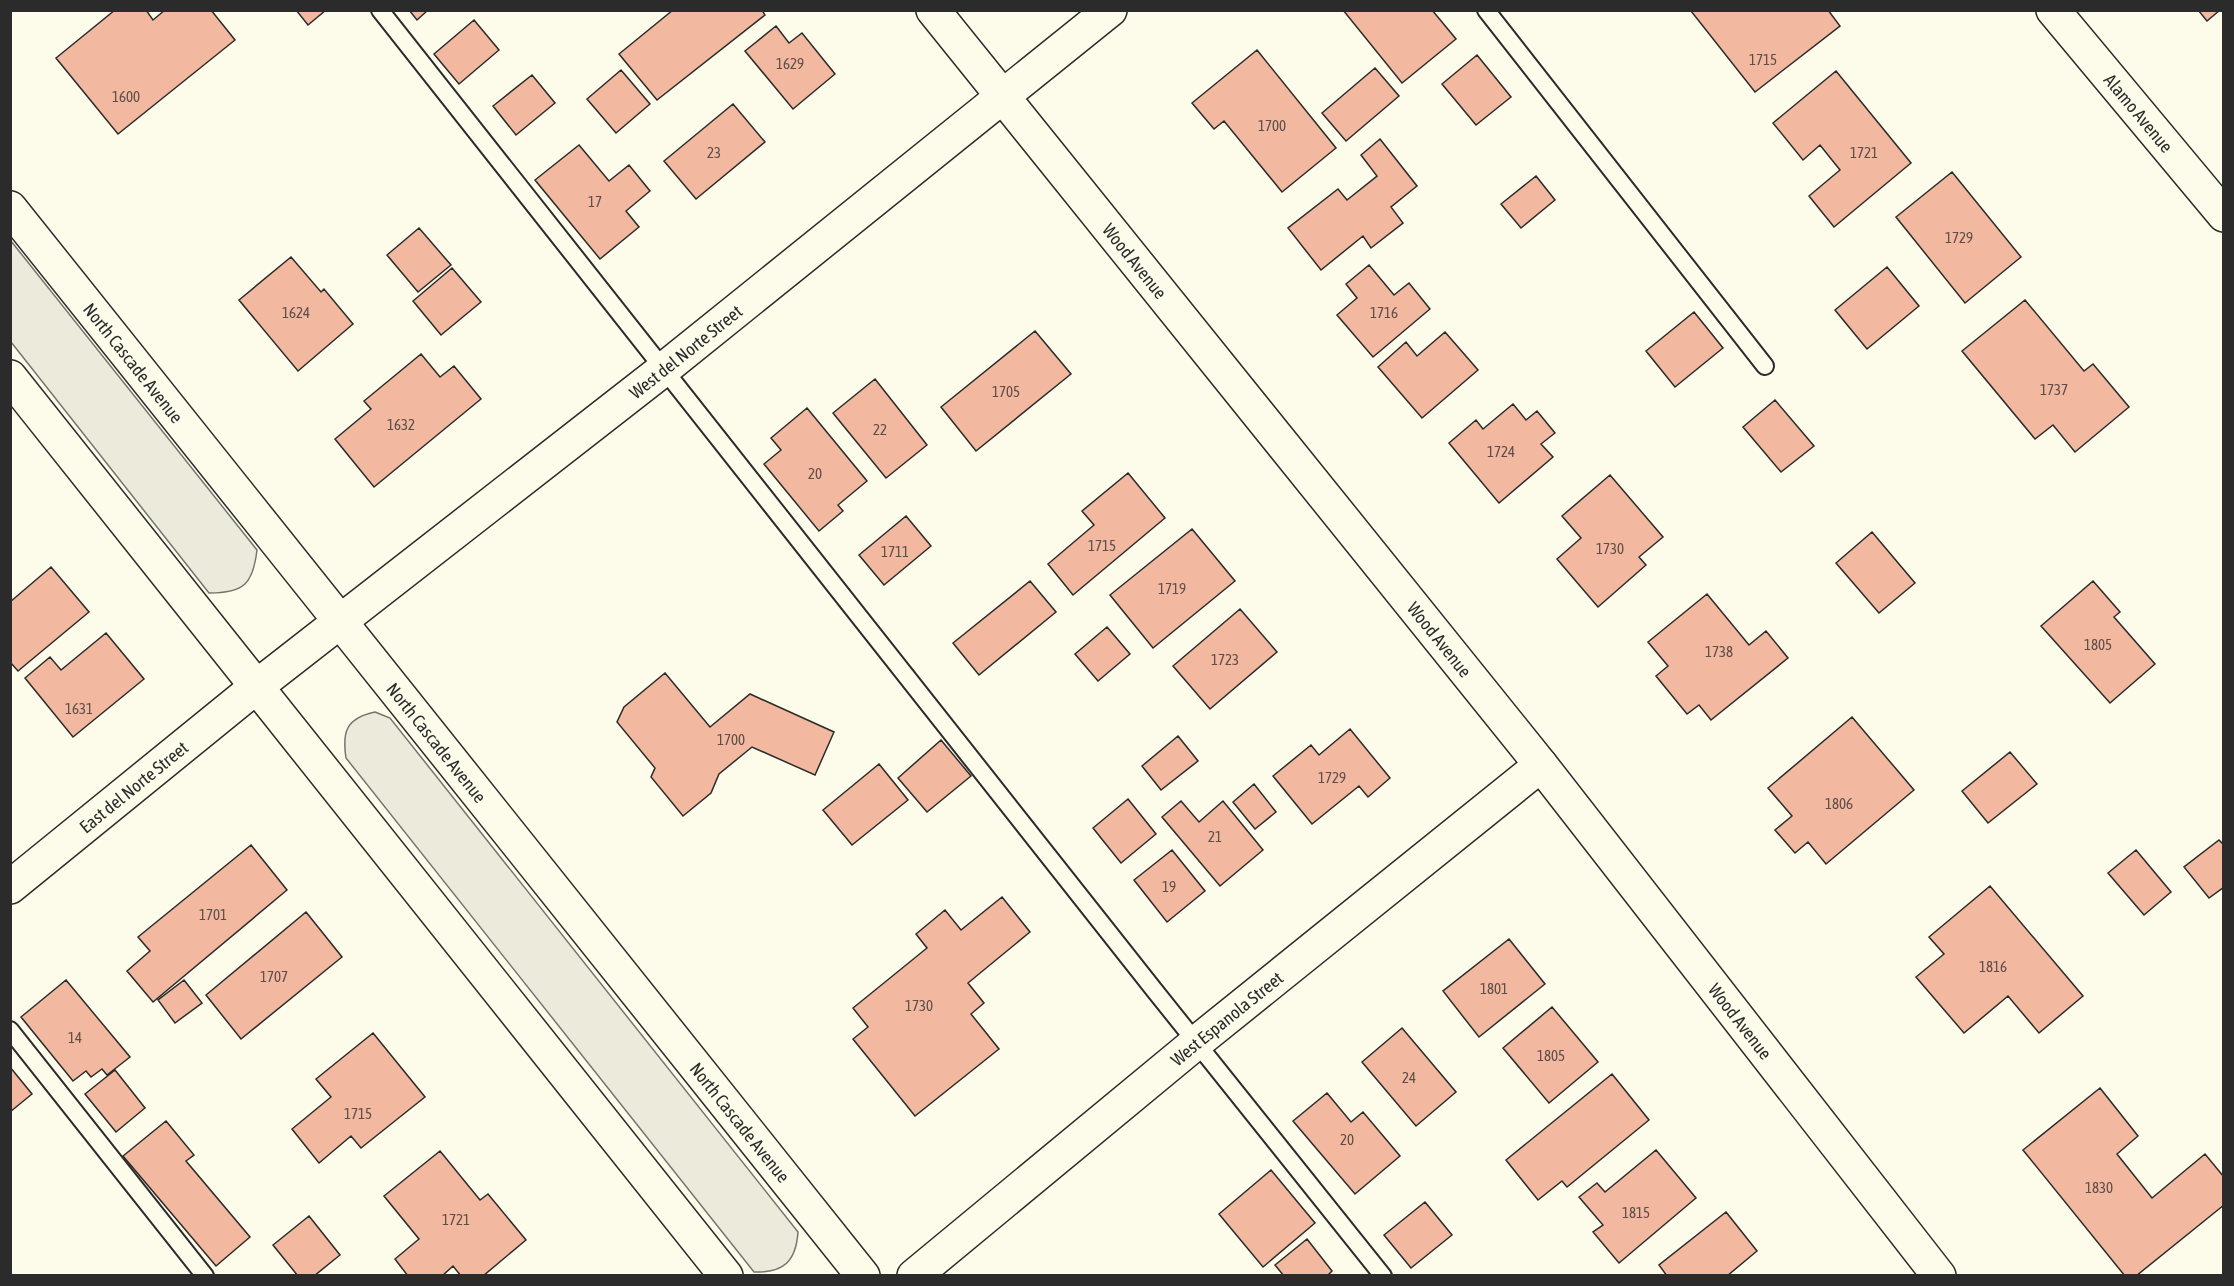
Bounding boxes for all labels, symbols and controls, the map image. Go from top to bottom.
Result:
house number: 1715 [1749,51,1777,68]
house number: 1629 [776,55,804,72]
street label: Alamo Avenue [2100,69,2178,156]
house number: 1600 [112,88,140,105]
house number: 1700 [1258,117,1286,134]
house number: 23 [707,144,721,161]
house number: 1721 [1850,144,1878,161]
house number: 17 [588,193,602,210]
street label: Wood Avenue [1098,219,1171,303]
house number: 1729 [1945,229,1973,246]
street label: North Cascade Avenue [79,298,188,427]
street label: West del Norte Street [625,300,746,403]
house number: 1624 [282,304,310,321]
house number: 1716 [1370,304,1398,321]
house number: 1737 [2040,381,2068,398]
house number: 1705 [992,383,1020,400]
house number: 1632 [387,416,415,433]
house number: 22 [873,421,887,438]
house number: 1724 [1487,443,1515,460]
house number: 20 [808,465,822,482]
house number: 1715 [1088,537,1116,554]
house number: 1730 [1596,540,1624,557]
house number: 1711 [881,543,909,560]
house number: 1719 [1158,580,1186,597]
street label: Wood Avenue [1403,598,1476,681]
house number: 1805 [2084,636,2112,653]
house number: 1738 [1705,643,1733,660]
house number: 1723 [1211,651,1239,668]
street label: North Cascade Avenue [383,678,491,807]
house number: 1631 [65,700,93,717]
house number: 1700 [717,731,745,748]
street label: East del Norte Street [75,736,192,837]
house number: 1729 [1318,769,1346,786]
house number: 1806 [1825,795,1853,812]
house number: 21 [1208,828,1222,845]
house number: 19 [1162,878,1176,895]
house number: 1701 [199,906,227,923]
house number: 1816 [1979,958,2007,975]
street label: West Espanola Street [1166,967,1287,1070]
house number: 1707 [260,968,288,985]
street label: Wood Avenue [1704,979,1777,1063]
house number: 1801 [1480,980,1508,997]
house number: 1730 [905,997,933,1014]
house number: 14 [68,1029,82,1046]
house number: 1805 [1537,1047,1565,1064]
street label: North Cascade Avenue [686,1058,794,1186]
house number: 24 [1402,1069,1416,1086]
house number: 1715 [344,1105,372,1122]
house number: 20 [1340,1131,1354,1148]
house number: 1830 [2085,1179,2113,1196]
house number: 1815 [1622,1204,1650,1221]
house number: 1721 [442,1211,470,1228]

